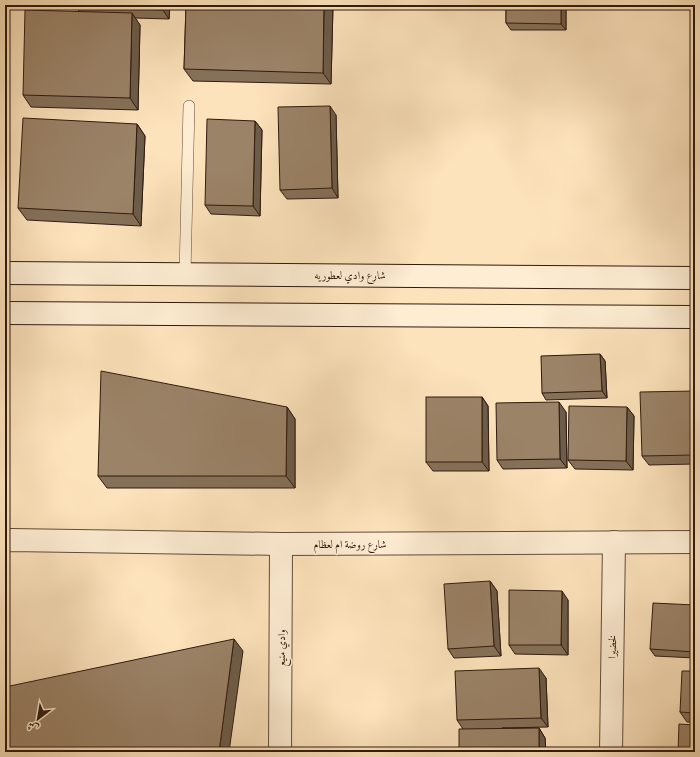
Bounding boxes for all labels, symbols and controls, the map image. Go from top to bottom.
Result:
street label: شارع وادي لعطوريه [314,269,386,285]
street label: شارع روضة ام لعظام [313,538,387,554]
street label: وادي منيع [275,629,291,667]
street label: لخضيرا [606,635,621,659]
north arrow [18,699,58,739]
text: ش [25,717,42,736]

